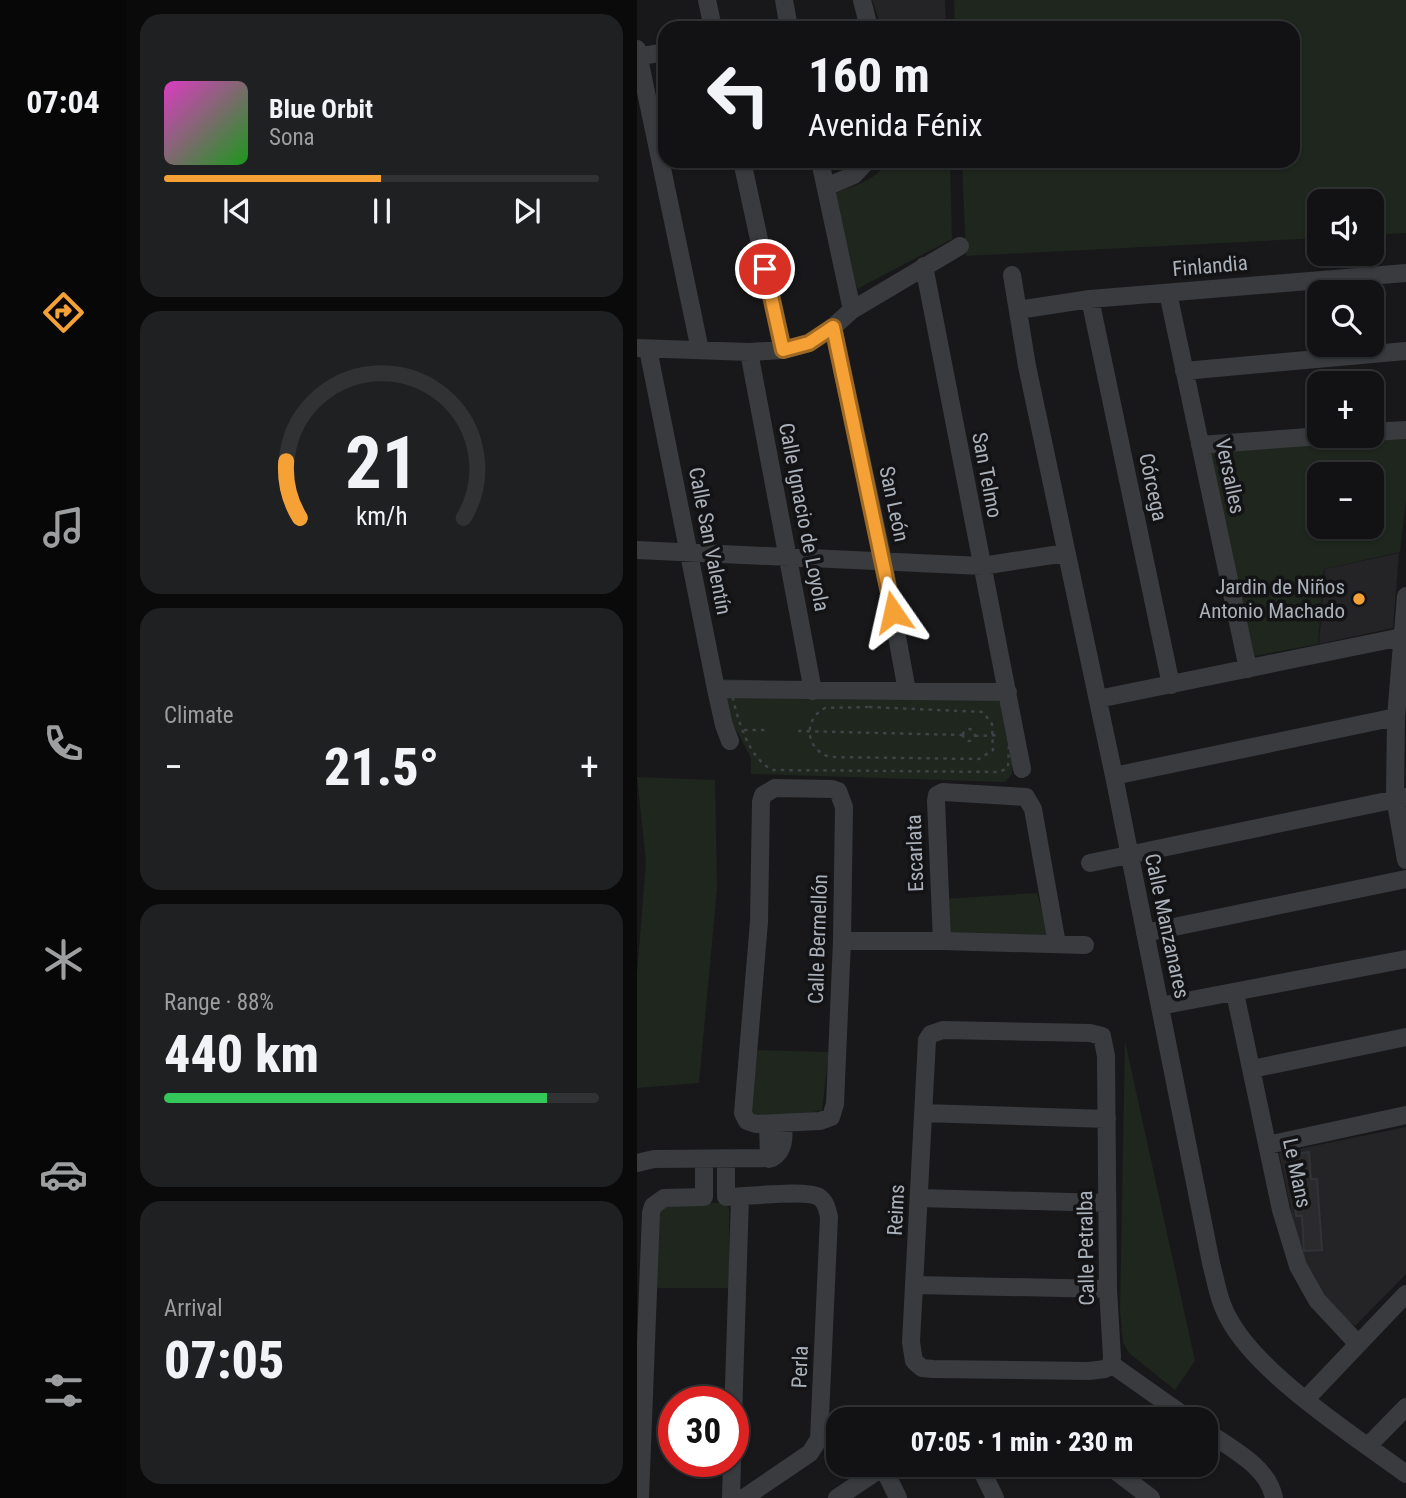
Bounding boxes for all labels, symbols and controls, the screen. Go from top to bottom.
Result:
text: 160 m [808,47,930,104]
icon: left [693,49,784,140]
text: 07:04 [26,83,100,121]
text: Blue Orbit [269,94,373,124]
text: Avenida Fénix [808,106,983,144]
text: Sona [269,124,315,151]
map controls [1307,189,1384,539]
button: sound [1307,189,1384,266]
icon: previous [218,192,256,230]
icon: pause [363,192,401,230]
icon: next [508,192,546,230]
pin [735,239,795,299]
icon: arrive [746,250,784,288]
street label: Finlandia [1171,251,1249,281]
button: search [1307,280,1384,357]
icon: directions [39,288,88,337]
button: + [1307,371,1384,448]
text: 21 [345,421,418,507]
street label: Calle Ignacio de Loyola [774,421,834,613]
street label: San Telmo [967,430,1007,520]
street label: Versalles [1210,436,1250,516]
street label: Córcega [1134,451,1172,523]
button: − [1307,462,1384,539]
street label: San León [874,464,914,544]
street label: Calle San Valentín [684,465,736,617]
text: km/h [356,502,407,531]
icon: music [39,503,88,552]
position arrow [856,575,930,649]
place label: Jardin de Niños Antonio Machado [1199,575,1345,623]
marker: Jardin de Niños Antonio Machado [1351,591,1367,607]
text: Climate [164,702,234,729]
icon: phone [39,719,88,768]
text: 21.5° [324,737,439,798]
text: − [164,745,183,789]
text: + [580,745,599,789]
street label: Escarlata [902,814,928,892]
street label: Calle Manzanares [1140,851,1194,1001]
street label: Calle Bermellón [804,874,832,1004]
icon: climate [39,935,88,984]
text: Range · 88% [164,989,274,1016]
text: 440 km [164,1024,319,1085]
street label: Le Mans [1278,1136,1316,1210]
icon: car [39,1150,88,1199]
street label: Reims [883,1184,909,1236]
street label: Calle Petralba [1073,1190,1099,1306]
text: Arrival [164,1295,223,1322]
text: 07:05 [164,1330,284,1391]
street label: Perla [787,1345,813,1389]
icon: filters [39,1366,88,1415]
speed limit sign: 30 [658,1386,749,1477]
text: 07:05 · 1 min · 230 m [911,1427,1133,1457]

